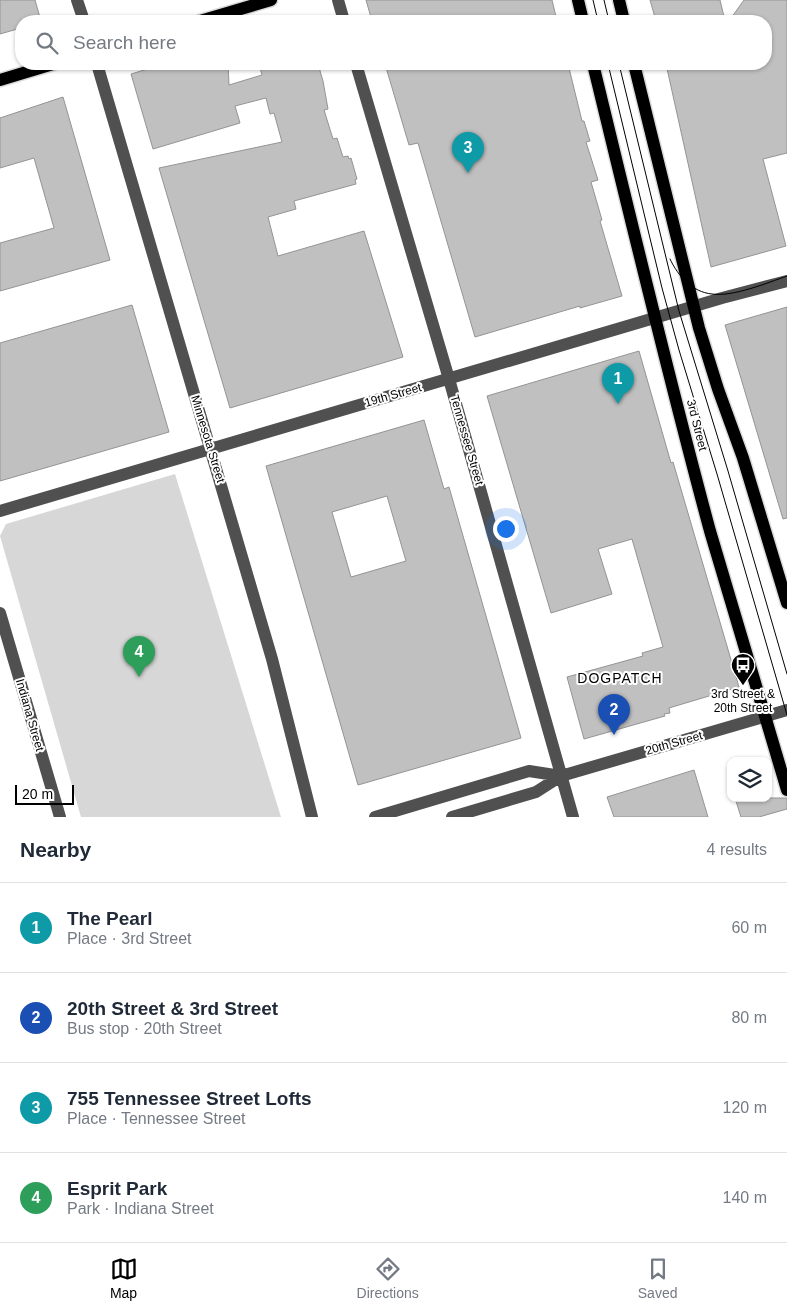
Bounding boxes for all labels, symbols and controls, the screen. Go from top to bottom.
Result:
search box [15,15,772,70]
icon: search [33,29,61,57]
text: Search here [73,32,177,53]
pin: 3 [452,132,484,173]
pin: 1 [602,363,634,404]
street label: 19th Street [363,380,424,410]
street label: Tennessee Street [447,393,487,487]
street label: Minnesota Street [188,394,228,485]
street label: 3rd Street [684,398,710,453]
your location [493,516,519,542]
pin: 4 [123,636,155,677]
bus stop icon: 3rd Street & 20th Street [730,652,756,686]
district label: DOGPATCH [577,670,663,686]
street label: Indiana Street [13,677,47,753]
place label: 3rd Street & 20th Street [711,687,775,715]
pin: 2 [598,694,630,735]
street label: 20th Street [644,728,705,758]
map controls [727,757,772,802]
button: layers [727,757,772,802]
scale bar [15,782,74,805]
text: 20 m [22,786,53,802]
text: Nearby [20,838,91,861]
text: 4 results [707,841,767,858]
text: The Pearl [67,908,153,929]
text: 1 [32,919,40,936]
text: 60 m [731,919,767,936]
text: Place · 3rd Street [67,930,192,947]
text: 20th Street & 3rd Street [67,998,278,1019]
text: 2 [32,1009,40,1026]
text: 80 m [731,1009,767,1026]
text: Bus stop · 20th Street [67,1020,222,1037]
text: 755 Tennessee Street Lofts [67,1088,312,1109]
text: 3 [32,1099,40,1116]
text: 120 m [723,1099,767,1116]
text: Place · Tennessee Street [67,1110,245,1127]
text: Esprit Park [67,1178,167,1199]
text: 4 [32,1189,40,1206]
text: 140 m [723,1189,767,1206]
text: Park · Indiana Street [67,1200,214,1217]
tab: Map [110,1255,138,1301]
tab: Directions [357,1255,419,1301]
tab: Saved [638,1255,677,1301]

